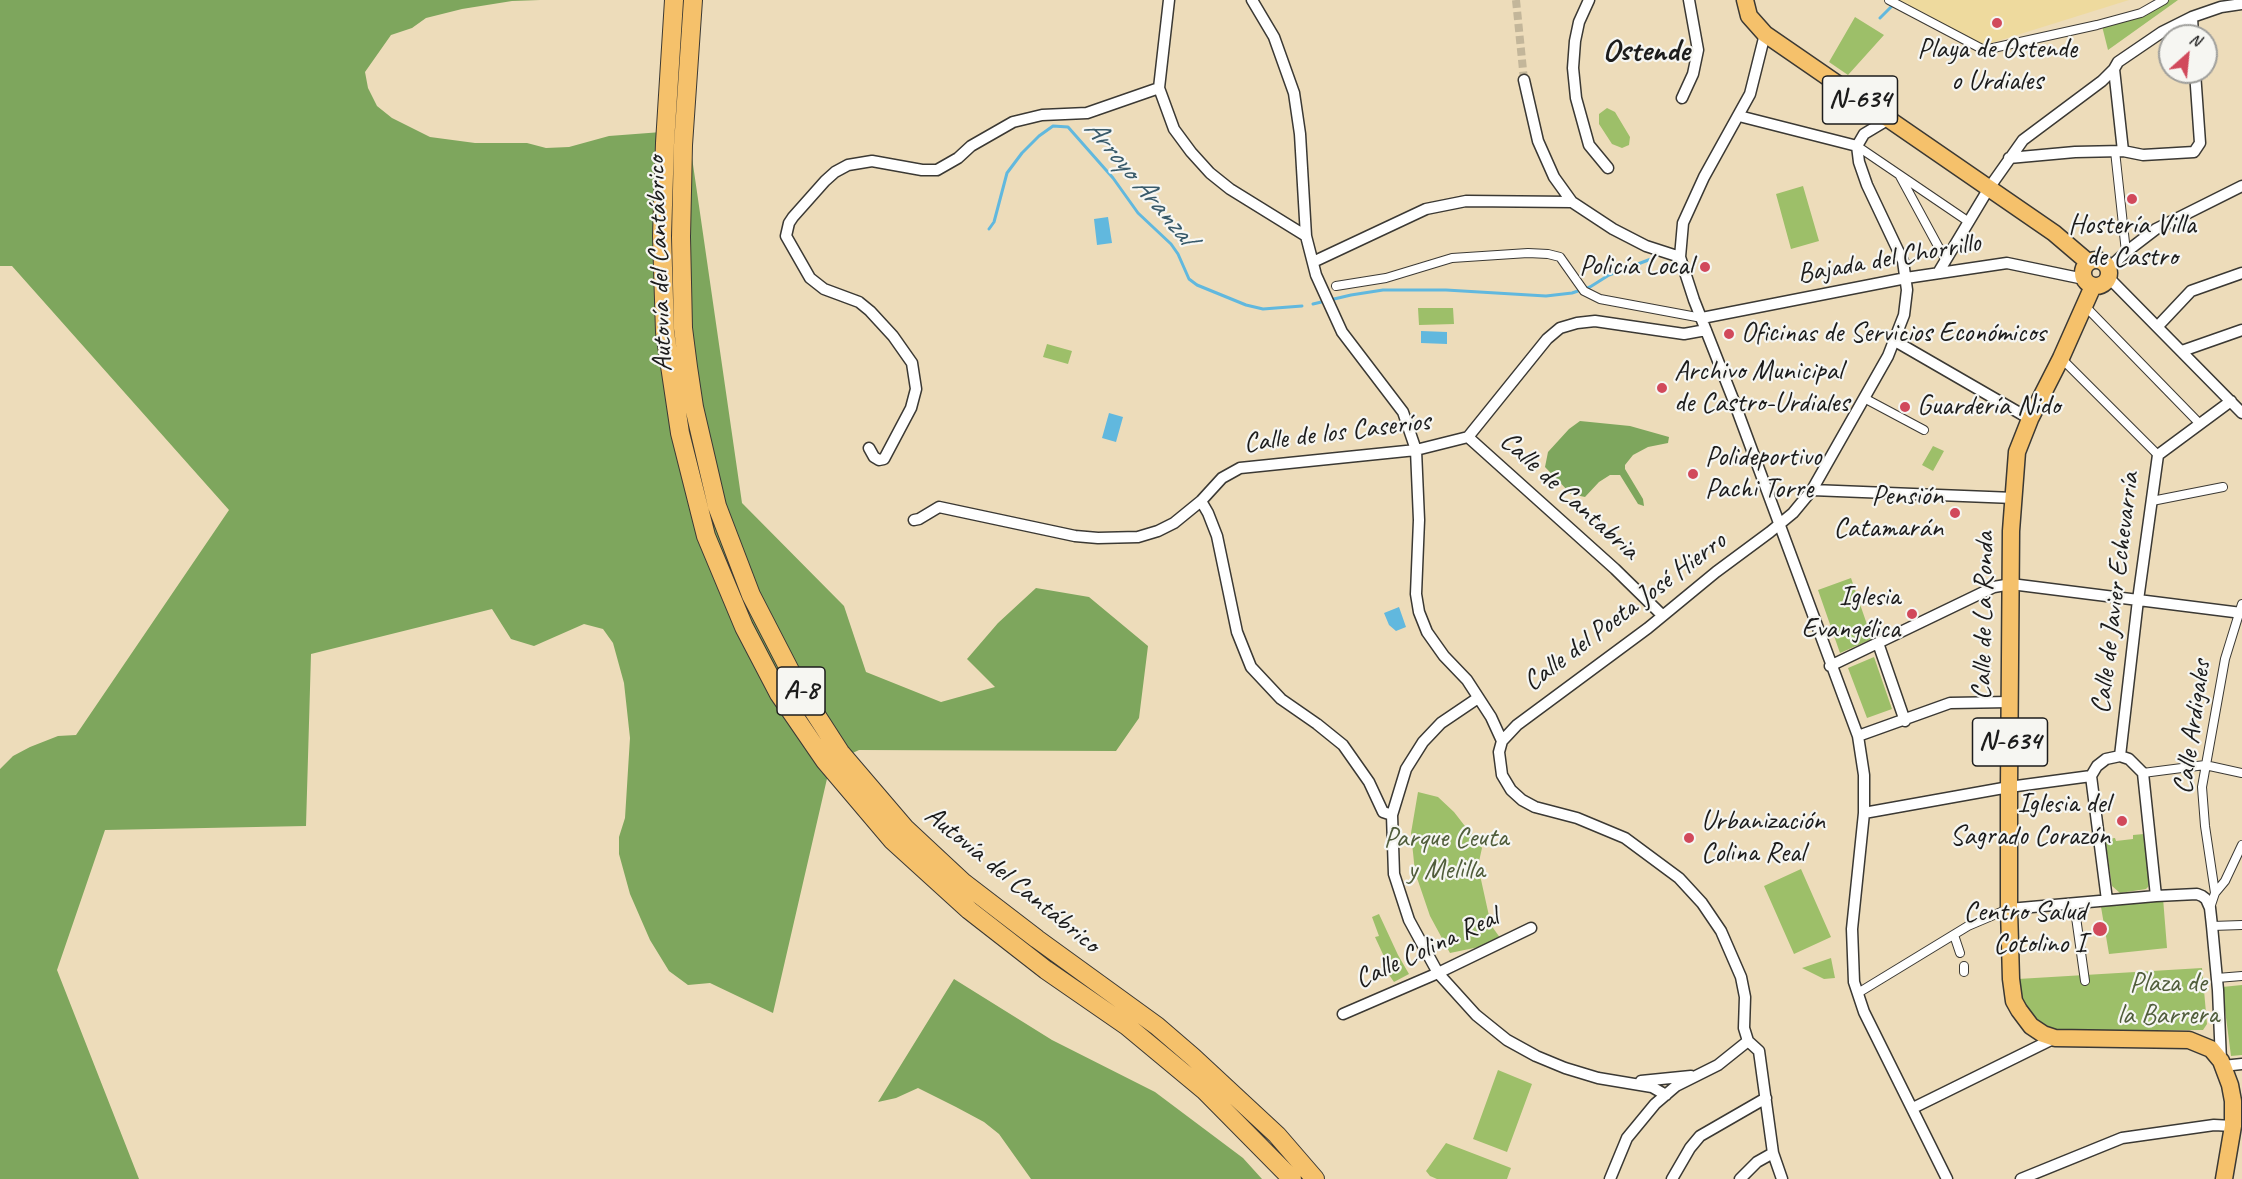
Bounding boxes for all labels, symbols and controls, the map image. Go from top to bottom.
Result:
marker: Playa de Ostende o Urdiales [1990,16,2004,30]
north arrow [2158,24,2218,84]
text: N [2186,29,2204,51]
district label: Ostende [1602,33,1690,71]
place label: Playa de Ostende o Urdiales [1917,33,2077,99]
road number: N-634 [1822,76,1898,124]
water label: Arroyo Aranzal [1076,112,1202,252]
street label: Autovía del Cantábrico [639,156,681,372]
marker: Hostería Villa de Castro [2125,192,2139,206]
place label: Hostería Villa de Castro [2068,209,2196,275]
street label: Bajada del Chorrillo [1795,226,1983,292]
place label: Policía Local [1579,250,1693,284]
marker: Policía Local [1698,260,1712,274]
place label: Oficinas de Servicios Económicos [1741,317,2046,351]
marker: Oficinas de Servicios Económicos [1722,327,1736,341]
place label: Archivo Municipal de Castro-Urdiales [1674,355,1849,421]
marker: Archivo Municipal de Castro-Urdiales [1655,381,1669,395]
place label: Guardería Nido [1917,390,2060,424]
marker: Guardería Nido [1898,400,1912,414]
street label: Calle de los Caseríos [1242,405,1432,461]
street label: Calle de Cantabria [1492,425,1646,567]
place label: Polideportivo Pachi Torre [1705,441,1821,507]
marker: Polideportivo Pachi Torre [1686,467,1700,481]
street label: Calle de Javier Echevarría [2085,470,2147,716]
place label: Pensión Catamarán [1834,480,1943,546]
marker: Pensión Catamarán [1948,506,1962,520]
street label: Calle del Poeta José Hierro [1517,525,1733,699]
street label: Calle de La Ronda [1966,532,2002,700]
place label: Iglesia Evangélica [1802,581,1900,647]
marker: Iglesia Evangélica [1905,607,1919,621]
street label: Calle Ardigales [2167,658,2219,796]
road number: A-8 [777,667,825,715]
road number: N-634 [1972,718,2048,766]
place label: Iglesia del Sagrado Corazón [1950,788,2110,854]
street label: Autovía del Cantábrico [918,799,1106,961]
place label: Urbanización Colina Real [1701,805,1825,871]
marker: Iglesia del Sagrado Corazón [2115,814,2129,828]
park label: Parque Ceuta y Melilla [1384,822,1508,888]
marker: Urbanización Colina Real [1682,831,1696,845]
place label: Centro Salud Cotolino I [1963,896,2086,962]
street label: Calle Colina Real [1350,901,1504,997]
marker: Centro Salud Cotolino I [2091,920,2109,938]
park label: Plaza de la Barrera [2117,967,2219,1033]

